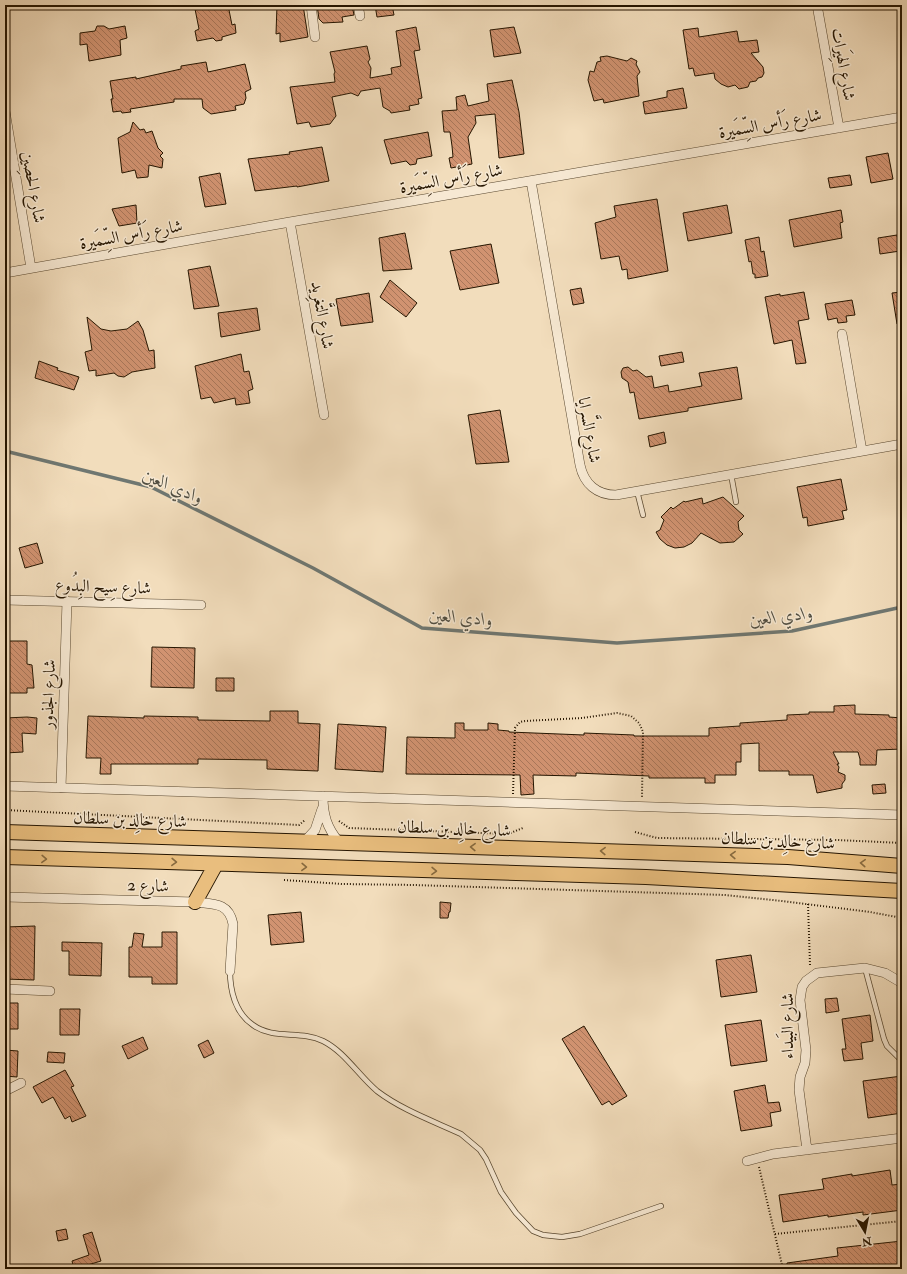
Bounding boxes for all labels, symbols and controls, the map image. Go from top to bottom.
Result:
street label: شارع الهِيَرات [823,26,862,103]
street label: شارع رَأس السِّمَيرة [717,102,824,147]
street label: شارع الحصِين [13,149,50,225]
street label: شارع رَأس السِّمَيرة [398,157,505,202]
street label: شارع رَأس السِّمَيرة [78,213,185,258]
street label: شارع التَّغرِيد [302,279,343,351]
street label: شارع السَّرايا [570,395,609,465]
water label: وادي العين [138,463,207,512]
street label: شارع سِيح البِدُوع [54,570,152,604]
water label: وادي العين [748,601,815,635]
water label: وادي العين [428,603,494,635]
street label: شارع الجذور [37,659,63,731]
street label: شارع خالِد بن سلطان [73,807,187,836]
street label: شارع خالِد بن سلطان [397,816,511,845]
street label: شارع خالِد بن سلطان [720,827,835,858]
one-way arrow [470,842,477,851]
one-way arrow [600,847,606,855]
one-way arrow [730,851,736,859]
one-way arrow [41,854,47,863]
one-way arrow [171,858,177,867]
one-way arrow [860,858,866,867]
one-way arrow [301,862,307,871]
one-way arrow [431,867,437,875]
street label: شارع 2 [127,874,169,900]
street label: شارع البَيداء [775,993,801,1059]
north arrow [845,1212,885,1252]
text: N [860,1234,874,1249]

